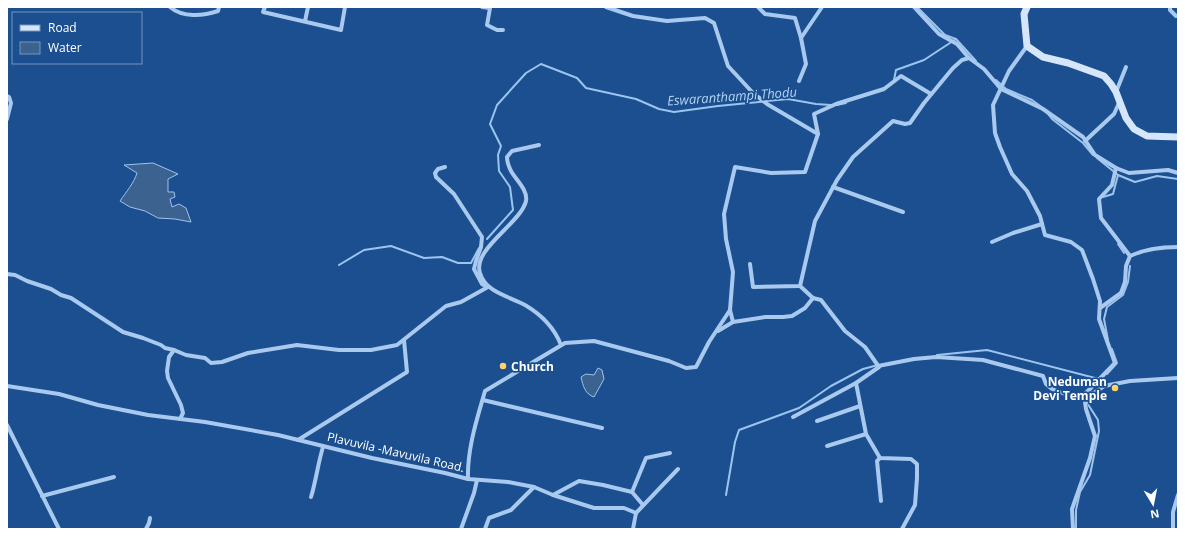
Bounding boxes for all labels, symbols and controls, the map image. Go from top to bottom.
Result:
legend [12,12,142,64]
text: Road [48,19,77,36]
text: Water [48,39,82,56]
water label: Eswaranthampi Thodu [667,82,798,110]
place label: Church [511,358,554,375]
marker: Church [498,361,508,371]
place label: Neduman Devi Temple [1033,373,1107,404]
marker: Neduman Devi Temple [1110,383,1120,393]
street label: Plavuvila -Mavuvila Road. [326,428,466,476]
north arrow [1133,484,1173,524]
text: N [1149,506,1161,523]

